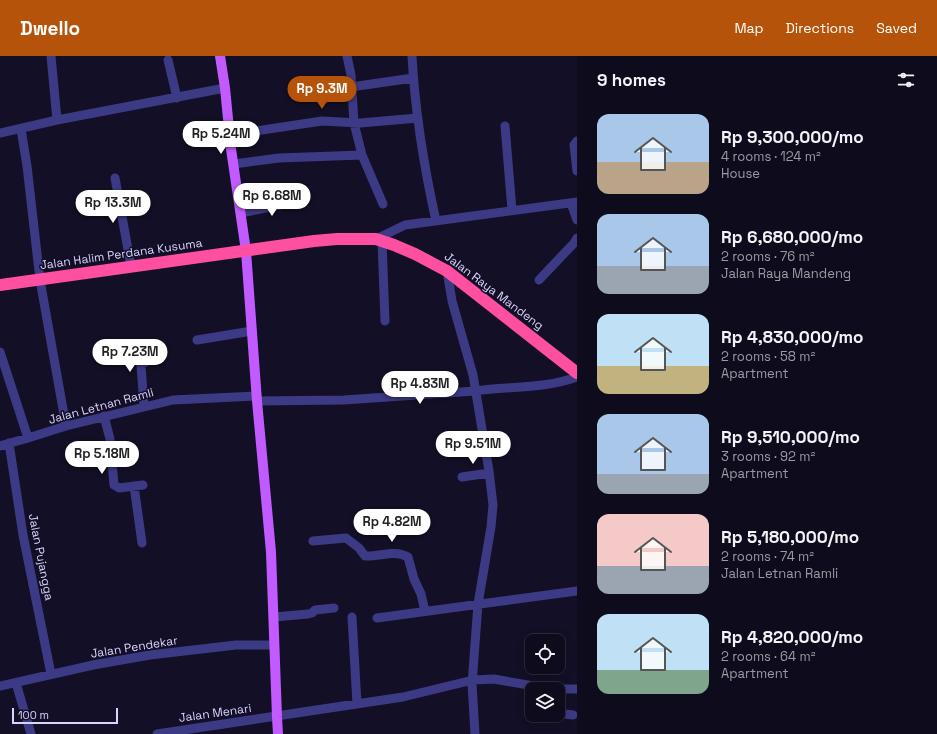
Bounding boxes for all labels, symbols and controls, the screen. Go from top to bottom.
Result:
text: Dwello [20,16,80,41]
text: Map [734,19,764,37]
text: Directions [786,19,854,37]
text: Saved [876,19,917,37]
text: 9 homes [597,69,666,91]
icon: filters [895,69,917,91]
pin: Rp 9.3M [285,76,359,110]
text: Rp 9.3M [297,80,347,97]
pin: Rp 5.24M [180,121,262,155]
text: Rp 5.24M [192,125,250,142]
text: Rp 9,300,000/mo [721,126,864,148]
icon: home [629,130,677,178]
text: 4 rooms · 124 m² [721,148,821,165]
text: House [721,165,760,182]
pin: Rp 6.68M [231,183,313,217]
text: Rp 6.68M [243,187,301,204]
pin: Rp 13.3M [72,190,154,224]
text: Rp 13.3M [85,194,141,211]
text: Rp 6,680,000/mo [721,226,863,248]
icon: home [629,230,677,278]
street label: Jalan Halim Perdana Kusuma [39,235,203,273]
street label: Jalan Raya Mandeng [441,248,547,334]
text: 2 rooms · 76 m² [721,248,815,265]
text: Jalan Raya Mandeng [721,265,851,282]
text: Rp 4,830,000/mo [721,326,863,348]
icon: home [629,330,677,378]
pin: Rp 7.23M [89,339,171,373]
text: Rp 7.23M [101,343,159,360]
text: 2 rooms · 58 m² [721,348,815,365]
text: Apartment [721,365,789,382]
pin: Rp 4.83M [379,371,461,405]
text: Rp 4.83M [390,375,450,392]
street label: Jalan Letnan Ramli [47,384,155,428]
text: Rp 9,510,000/mo [721,426,860,448]
icon: home [629,430,677,478]
pin: Rp 9.51M [432,431,514,465]
text: Rp 9.51M [445,435,501,452]
pin: Rp 5.18M [61,441,143,475]
text: Rp 5.18M [74,445,130,462]
text: 3 rooms · 92 m² [721,448,815,465]
text: Apartment [721,465,789,482]
pin: Rp 4.82M [351,509,433,543]
street label: Jalan Pujangga [25,512,57,602]
text: Rp 4.82M [363,513,421,530]
text: Rp 5,180,000/mo [721,526,859,548]
icon: home [629,530,677,578]
text: 2 rooms · 74 m² [721,548,814,565]
text: Jalan Letnan Ramli [721,565,838,582]
text: Rp 4,820,000/mo [721,626,863,648]
icon: home [629,630,677,678]
street label: Jalan Pendekar [89,632,179,662]
map controls [525,634,565,722]
button: locate [525,634,565,674]
text: 2 rooms · 64 m² [721,648,815,665]
text: Apartment [721,665,789,682]
button: layers [525,682,565,722]
street label: Jalan Menari [178,700,252,726]
scale bar [12,706,118,725]
text: 100 m [18,708,49,722]

